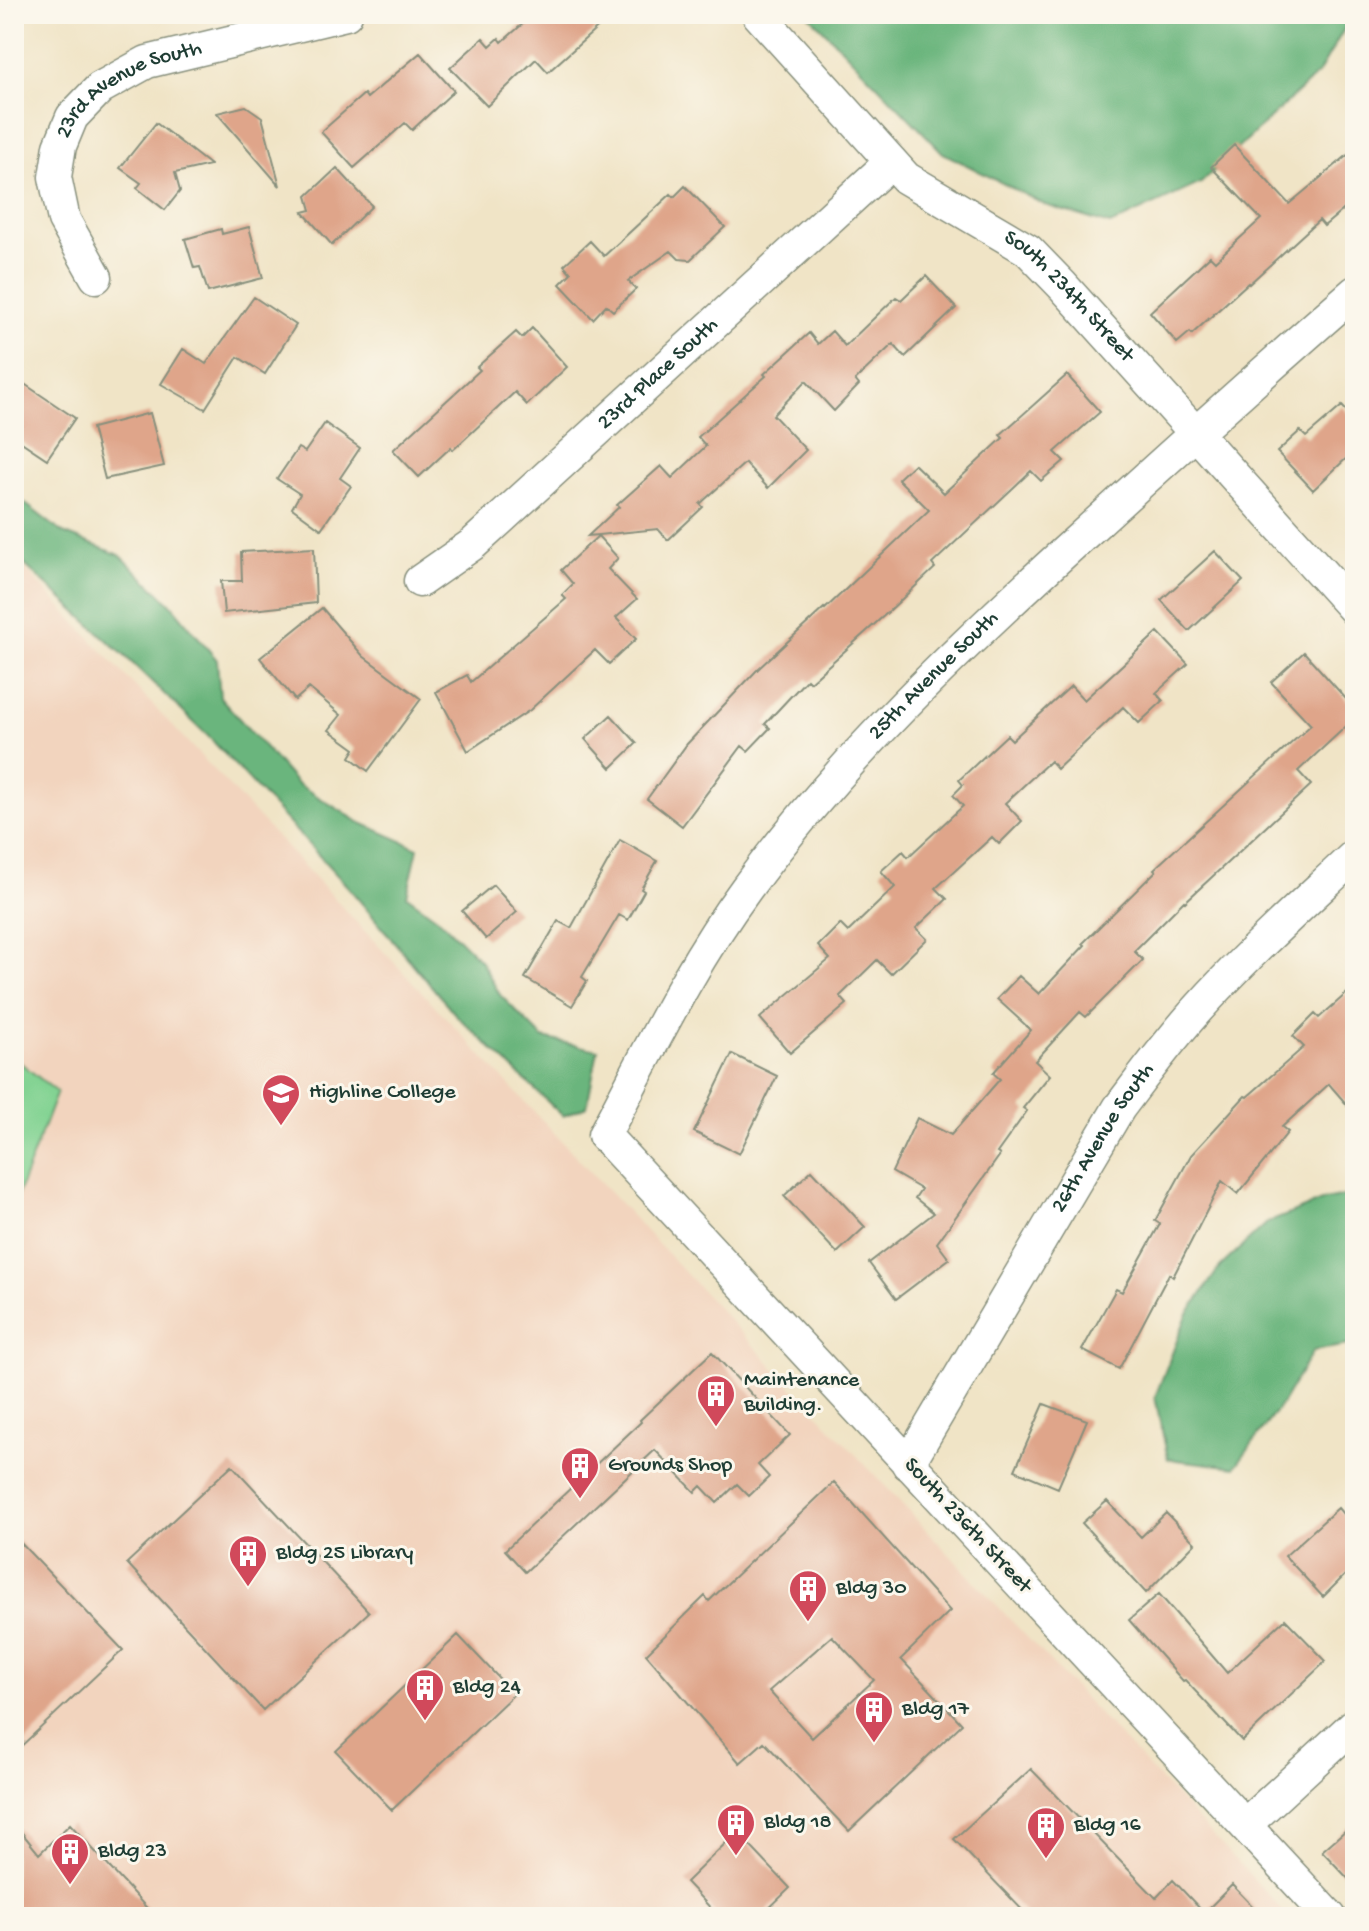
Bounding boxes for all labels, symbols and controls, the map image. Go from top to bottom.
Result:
street label: 23rd Avenue South [51,36,205,143]
street label: South 234th Street [999,225,1140,370]
street label: 23rd Place South [593,313,724,436]
street label: 25th Avenue South [864,606,1005,746]
street label: 26th Avenue South [1047,1058,1161,1218]
school or university icon: Highline College [260,1072,302,1127]
place label: Highline College [309,1080,456,1106]
place label: Maintenance Building. [743,1368,860,1419]
building icon: Maintenance Building. [695,1373,737,1428]
building icon: Grounds Shop [559,1445,601,1500]
place label: Grounds Shop [608,1453,733,1479]
street label: South 236th Street [897,1453,1038,1601]
building icon: Bldg 25 Library [227,1533,269,1588]
place label: Bldg 25 Library [275,1541,414,1567]
building icon: Bldg 30 [787,1568,829,1623]
place label: Bldg 30 [835,1576,907,1602]
building icon: Bldg 24 [404,1667,446,1722]
place label: Bldg 24 [452,1675,521,1701]
building icon: Bldg 17 [853,1689,895,1744]
place label: Bldg 17 [901,1697,970,1723]
building icon: Bldg 18 [715,1802,757,1857]
building icon: Bldg 16 [1025,1805,1067,1860]
place label: Bldg 18 [763,1810,832,1836]
place label: Bldg 16 [1073,1813,1142,1839]
building icon: Bldg 23 [49,1831,91,1886]
place label: Bldg 23 [97,1839,167,1865]

